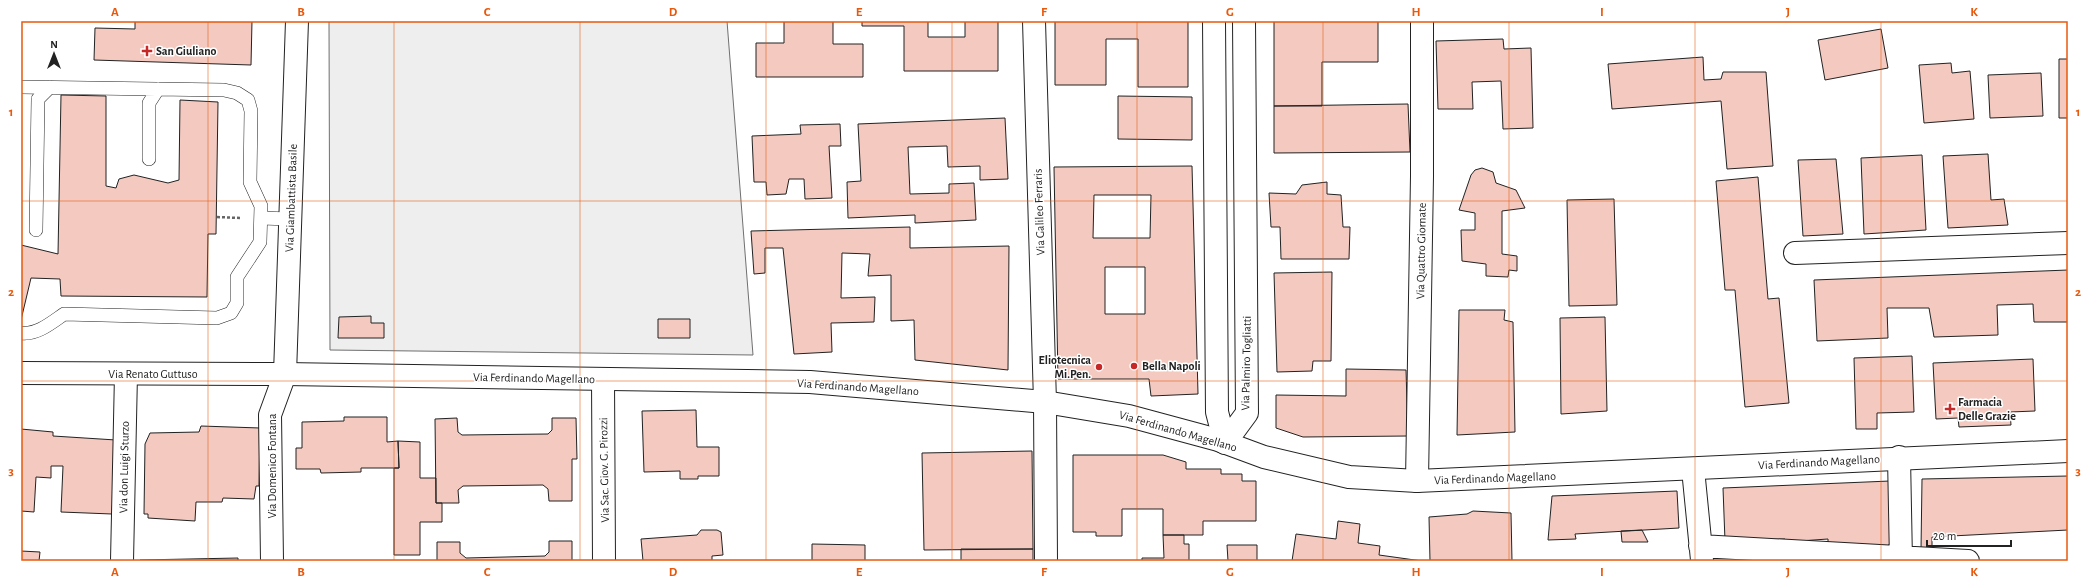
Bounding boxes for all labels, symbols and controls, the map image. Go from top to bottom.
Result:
text: A [111,6,119,19]
text: B [297,6,305,19]
text: C [484,6,491,19]
text: D [669,6,678,19]
text: E [856,6,863,19]
text: F [1041,6,1048,19]
text: G [1226,6,1234,19]
text: H [1411,6,1421,19]
text: I [1600,6,1604,19]
text: J [1786,6,1790,19]
text: K [1970,6,1978,19]
north arrow [34,34,74,74]
text: N [50,39,58,50]
marker: San Giuliano [141,45,153,57]
place label: San Giuliano [156,45,217,57]
text: 1 [9,106,13,119]
text: 1 [2076,106,2080,119]
street label: Via Giambattista Basile [283,144,299,252]
street label: Via Galileo Ferraris [1031,168,1047,256]
street label: Via Quattro Giornate [1414,203,1429,299]
text: 2 [8,286,14,299]
text: 2 [2075,286,2081,299]
street label: Via Palmiro Togliatti [1239,316,1253,410]
place label: Eliotecnica Mi.Pen. [1039,354,1091,380]
place label: Bella Napoli [1142,360,1201,372]
marker: Bella Napoli [1129,361,1139,371]
marker: Eliotecnica Mi.Pen. [1094,362,1104,372]
street label: Via Renato Guttuso [108,368,198,380]
street label: Via Ferdinando Magellano [473,371,595,385]
street label: Via Ferdinando Magellano [797,377,919,397]
place label: Farmacia Delle Grazie [1958,396,2016,422]
marker: Farmacia Delle Grazie [1945,404,1955,414]
street label: Via Ferdinando Magellano [1118,408,1238,454]
street label: Via Domenico Fontana [266,413,278,519]
street label: Via Sac. Giov. G. Pirozzi [597,417,611,523]
street label: Via don Luigi Sturzo [117,421,131,513]
street label: Via Ferdinando Magellano [1758,453,1880,471]
text: 3 [8,465,14,478]
text: 3 [2075,465,2081,478]
street label: Via Ferdinando Magellano [1434,470,1556,486]
scale bar [1927,522,2011,548]
text: 20 m [1933,530,1956,542]
text: A [111,566,119,579]
text: B [297,566,305,579]
text: C [484,566,491,579]
text: D [669,566,678,579]
text: E [856,566,863,579]
text: F [1041,566,1048,579]
text: G [1226,566,1234,579]
text: H [1411,566,1421,579]
text: I [1600,566,1604,579]
text: J [1786,566,1790,579]
text: K [1970,566,1978,579]

